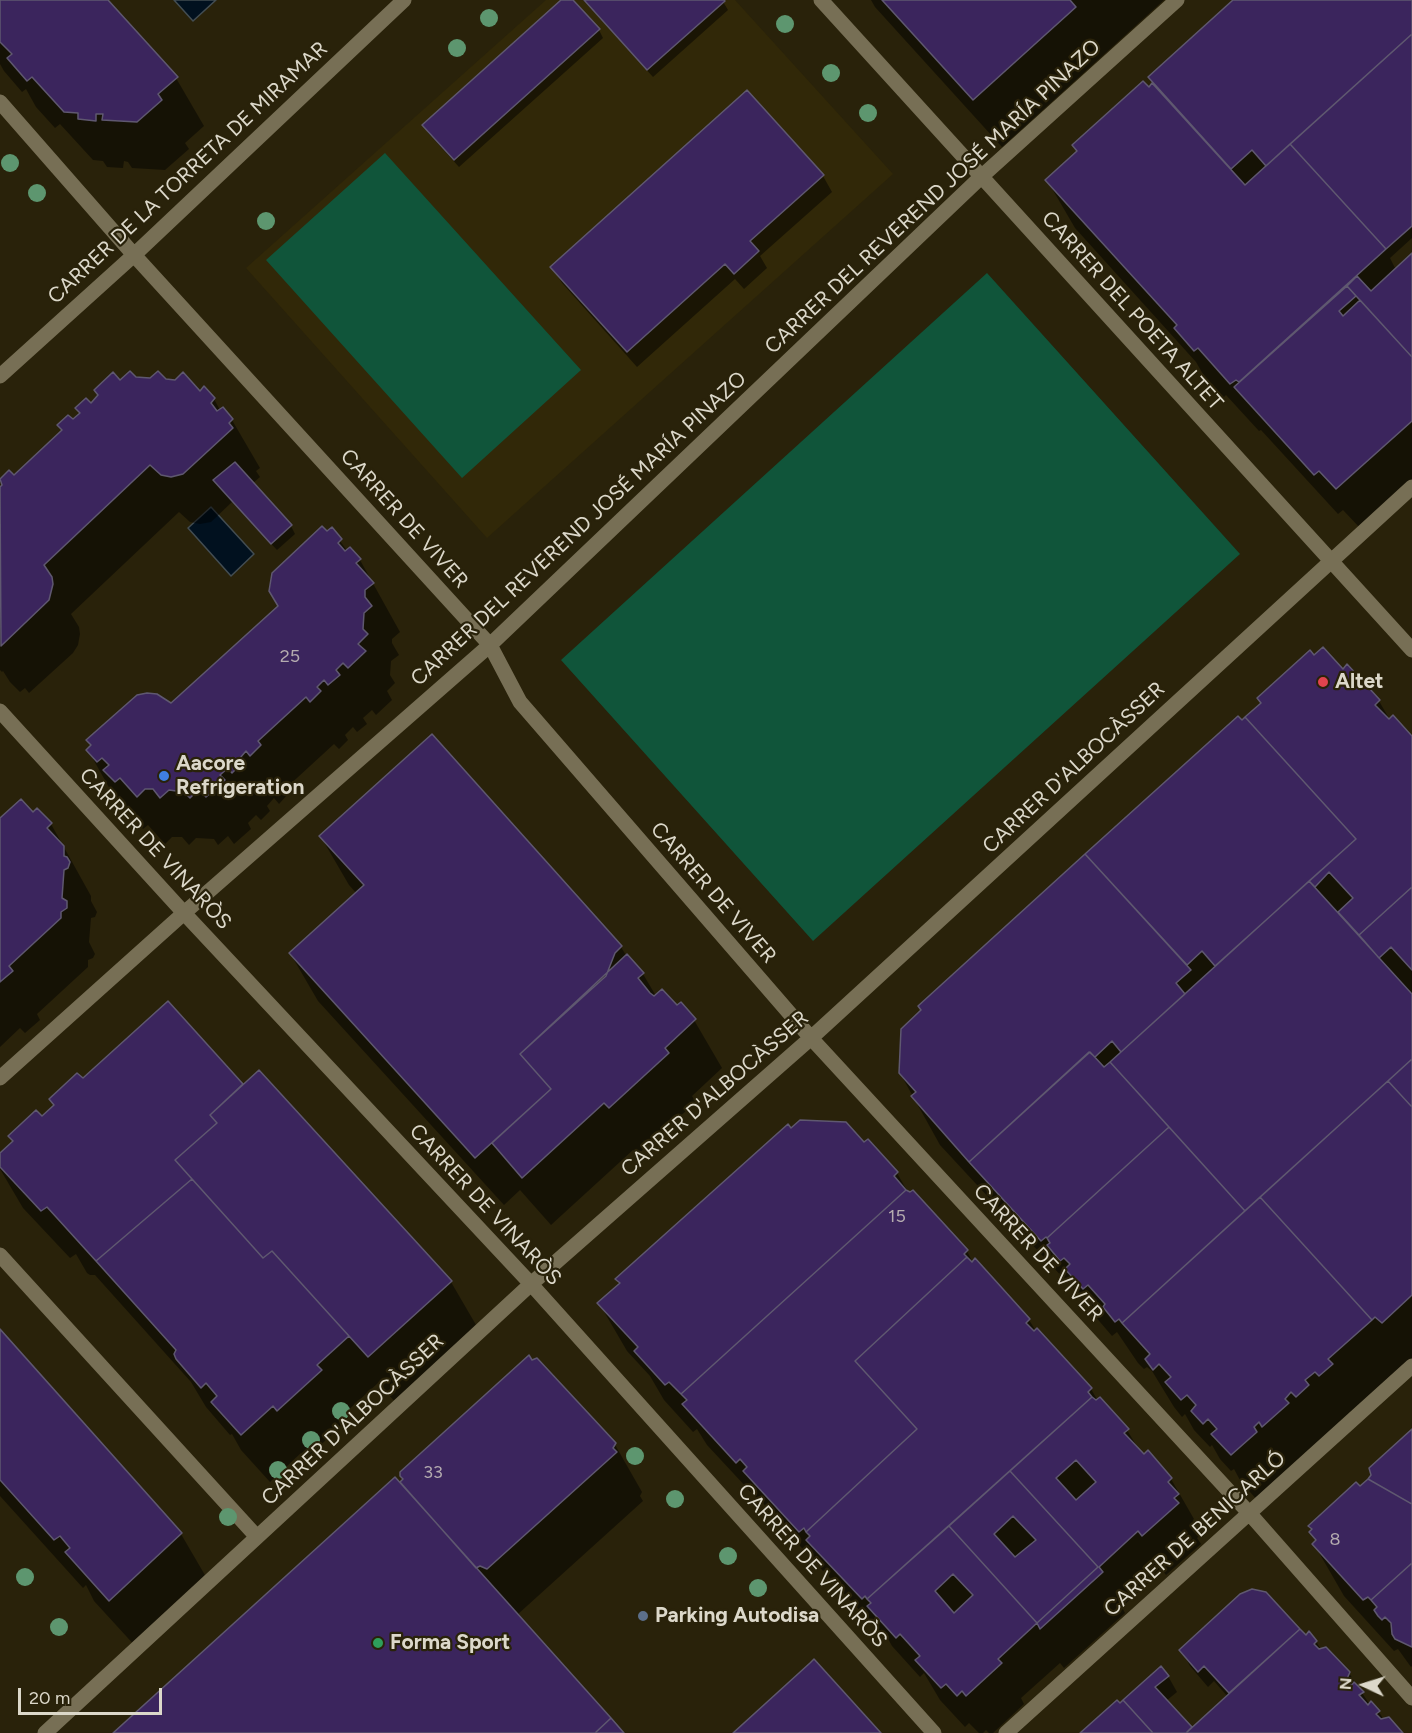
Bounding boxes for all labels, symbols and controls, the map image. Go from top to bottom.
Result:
street label: CARRER DEL REVEREND JOSÉ MARÍA PINAZO [760,35,1106,359]
street label: CARRER DE LA TORRETA DE MIRAMAR [43,37,333,309]
street label: CARRER DEL POETA ALTET [1036,206,1228,416]
street label: CARRER DEL REVEREND JOSÉ MARÍA PINAZO [406,367,752,691]
street label: CARRER DE VIVER [335,444,473,594]
house number: 25 [280,646,300,668]
place label: Altet [1335,669,1383,695]
marker: Altet [1316,675,1330,689]
street label: CARRER D'ALBOCÀSSER [978,677,1170,859]
place label: Aacore Refrigeration [176,751,304,801]
street label: CARRER DE VINARÒS [74,763,236,935]
marker: Aacore Refrigeration [157,769,171,783]
street label: CARRER DE VIVER [645,817,781,969]
street label: CARRER D'ALBOCÀSSER [616,1006,814,1182]
street label: CARRER DE VINARÒS [404,1119,566,1291]
street label: CARRER DE VIVER [968,1179,1108,1327]
house number: 15 [888,1206,906,1228]
street label: CARRER D'ALBOCÀSSER [257,1329,449,1511]
street label: CARRER DE BENICARLÓ [1099,1446,1291,1622]
house number: 33 [423,1462,443,1484]
street label: CARRER DE VINARÒS [732,1479,892,1653]
house number: 8 [1329,1529,1341,1551]
place label: Parking Autodisa [655,1603,819,1629]
marker: Parking Autodisa [636,1609,650,1623]
place label: Forma Sport [390,1630,510,1656]
marker: Forma Sport [371,1636,385,1650]
north arrow [1334,1655,1394,1715]
scale bar [21,1676,165,1714]
text: N [1336,1677,1355,1691]
text: 20 m [29,1687,70,1709]

